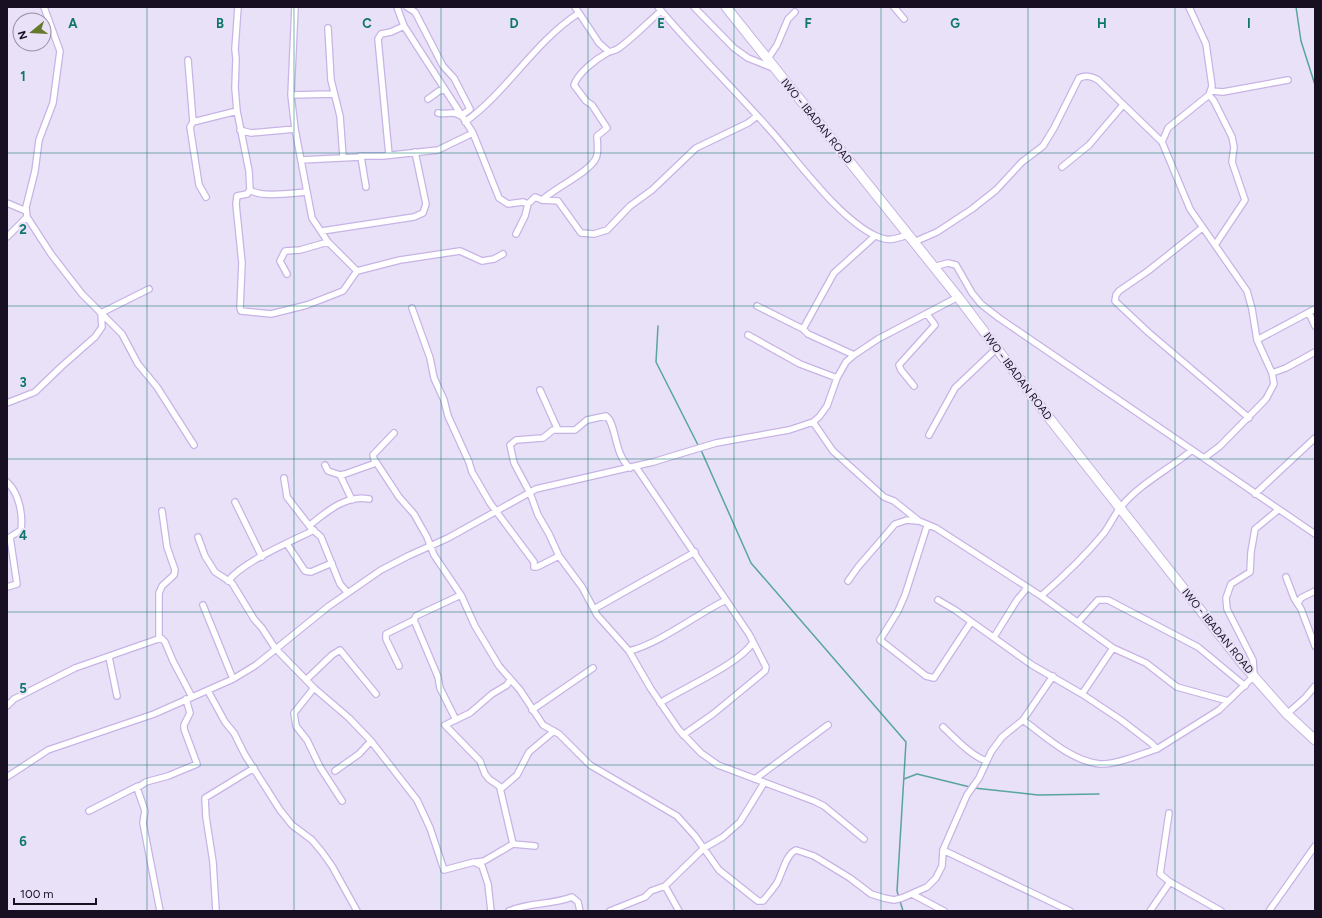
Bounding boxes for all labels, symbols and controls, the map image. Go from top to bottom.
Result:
north arrow [12,12,52,52]
text: A [68,16,78,31]
text: B [216,16,224,31]
text: C [362,16,372,31]
text: D [509,16,519,31]
text: E [657,16,665,31]
text: F [804,16,812,31]
text: G [950,16,960,31]
text: H [1097,16,1107,31]
text: I [1247,16,1251,31]
text: N [15,29,30,41]
text: 1 [20,69,26,84]
street label: IWO - IBADAN ROAD [778,76,855,167]
text: 2 [19,222,27,237]
street label: IWO - IBADAN ROAD [981,330,1055,423]
text: 3 [19,375,27,390]
text: 4 [19,528,27,543]
street label: IWO - IBADAN ROAD [1179,586,1256,677]
text: 5 [19,681,27,696]
text: 6 [19,834,27,849]
scale bar [14,880,96,906]
text: 100 m [20,887,54,901]

